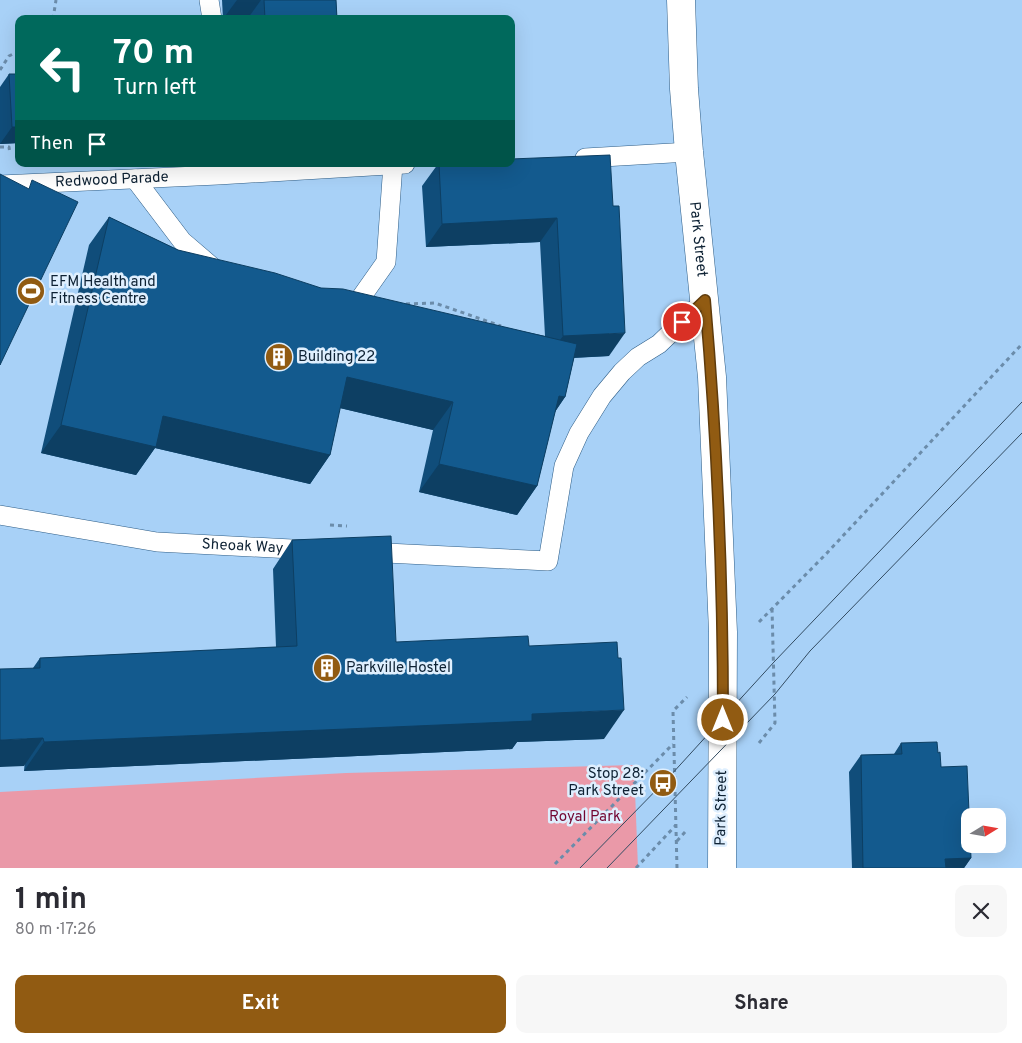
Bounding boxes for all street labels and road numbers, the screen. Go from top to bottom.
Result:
street label: Redwood Parade [55,168,169,192]
street label: Park Street [685,201,711,278]
street label: Sheoak Way [201,535,284,558]
street label: Park Street [712,770,732,846]

